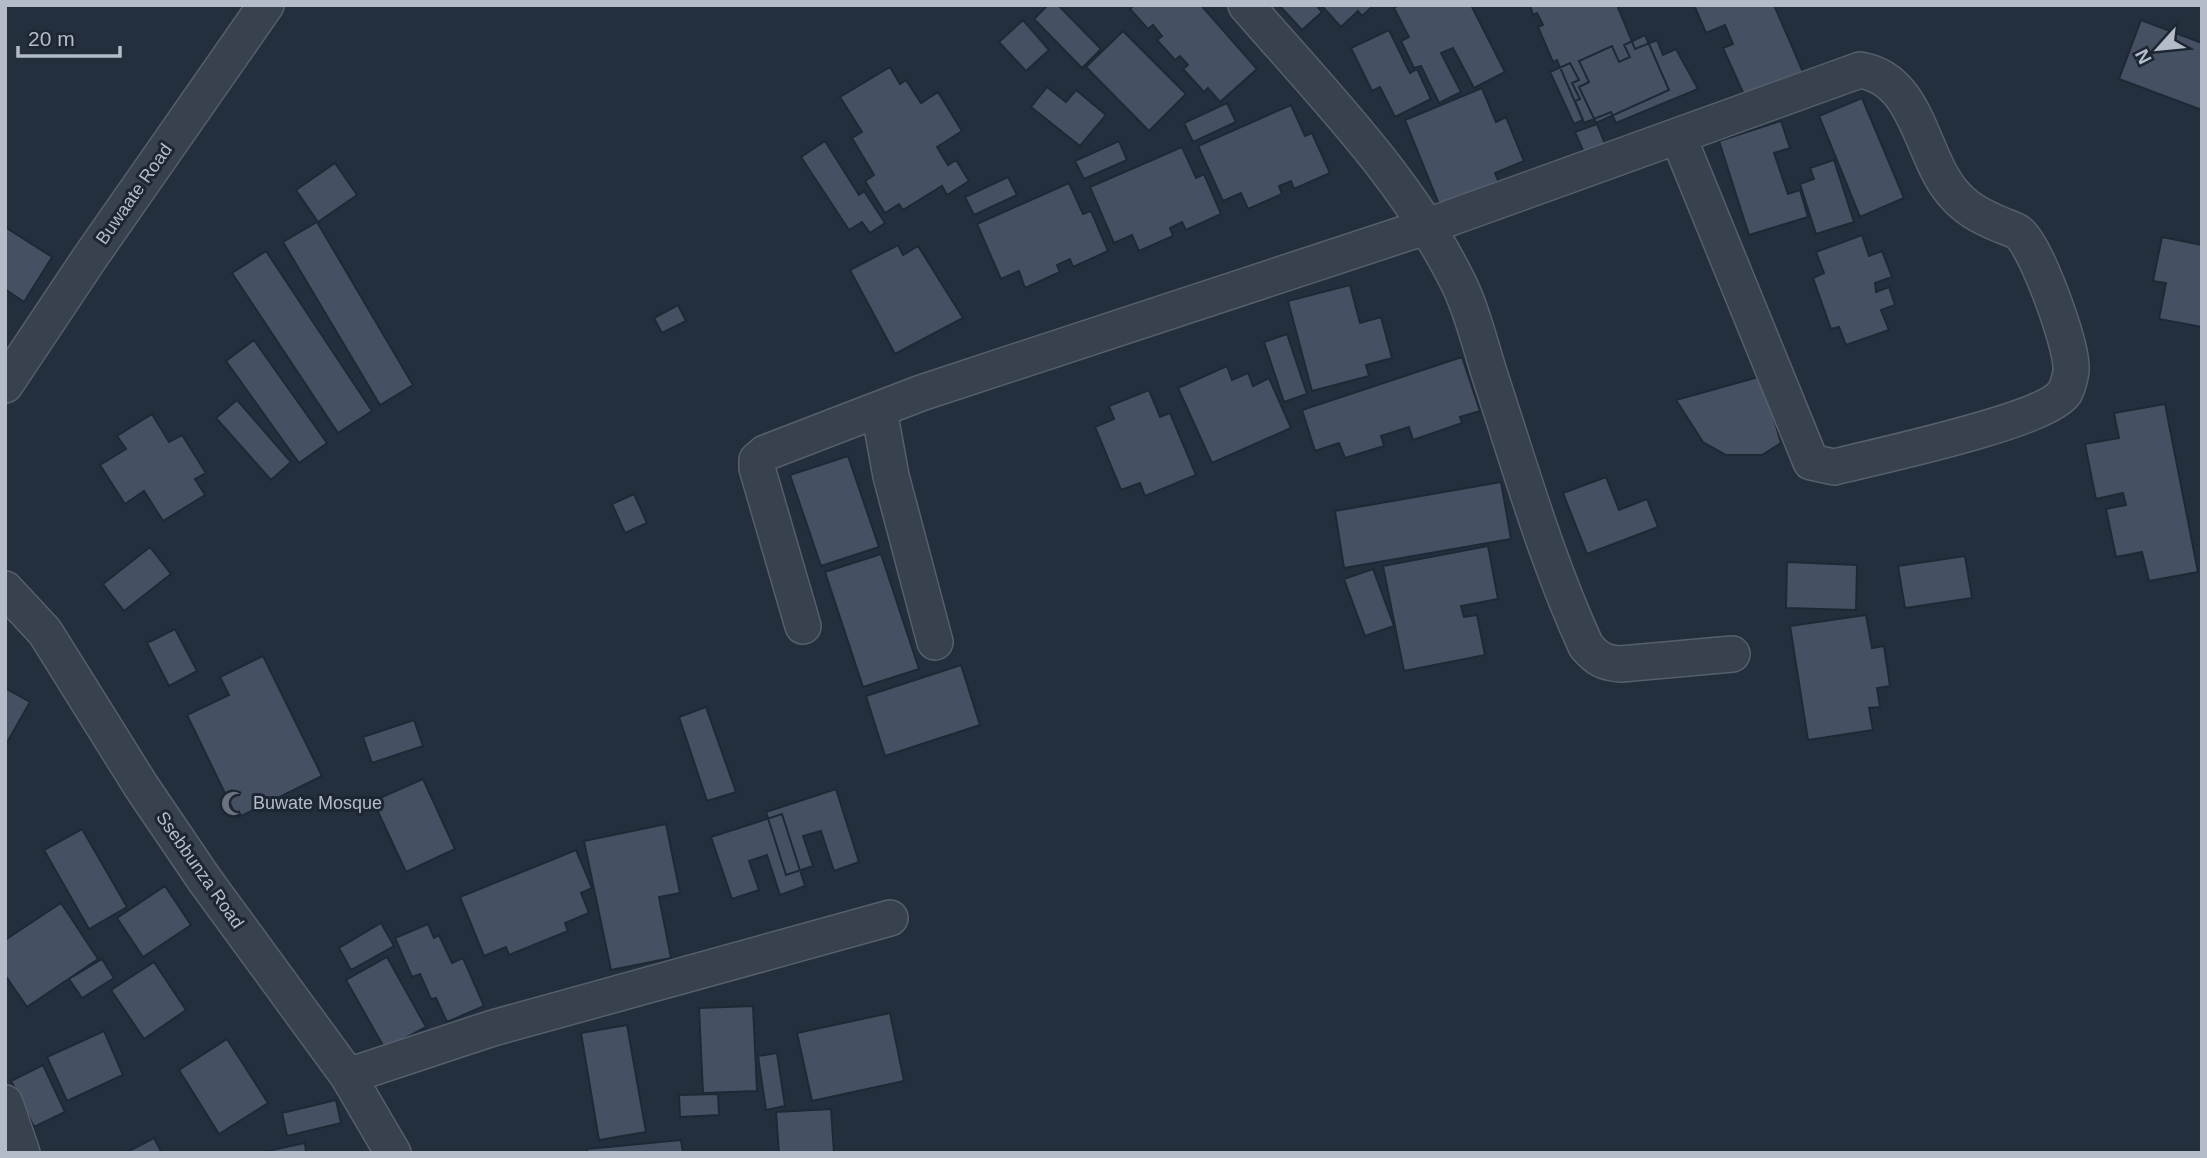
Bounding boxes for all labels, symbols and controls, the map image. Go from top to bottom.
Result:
scale bar [18,14,119,58]
north arrow [2123,14,2193,84]
text: 20 m [28,27,75,50]
text: N [2131,46,2156,67]
street label: Buwaate Road [92,140,176,248]
mosque icon: Buwate Mosque [219,789,247,817]
place label: Buwate Mosque [253,793,382,813]
street label: Ssebbunza Road [152,808,248,932]

